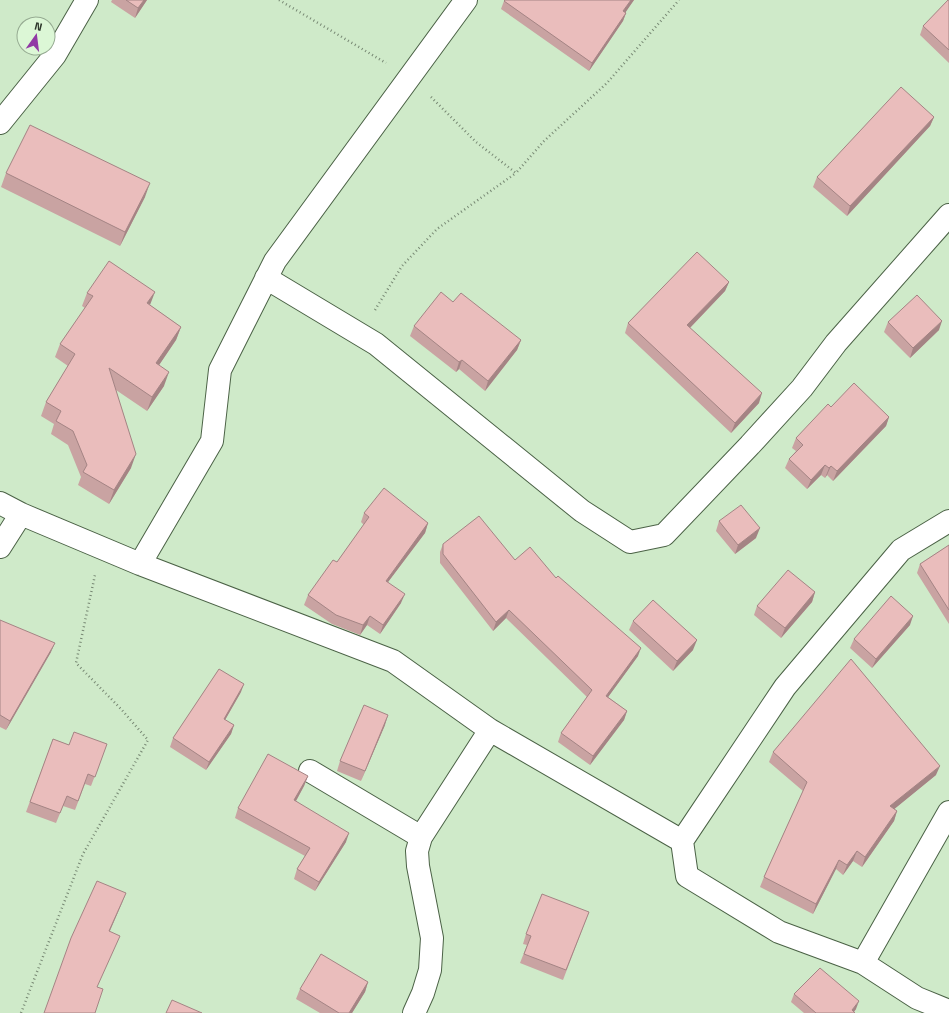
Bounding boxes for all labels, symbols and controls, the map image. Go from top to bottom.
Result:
north arrow [16,16,56,56]
text: N [33,18,44,35]

